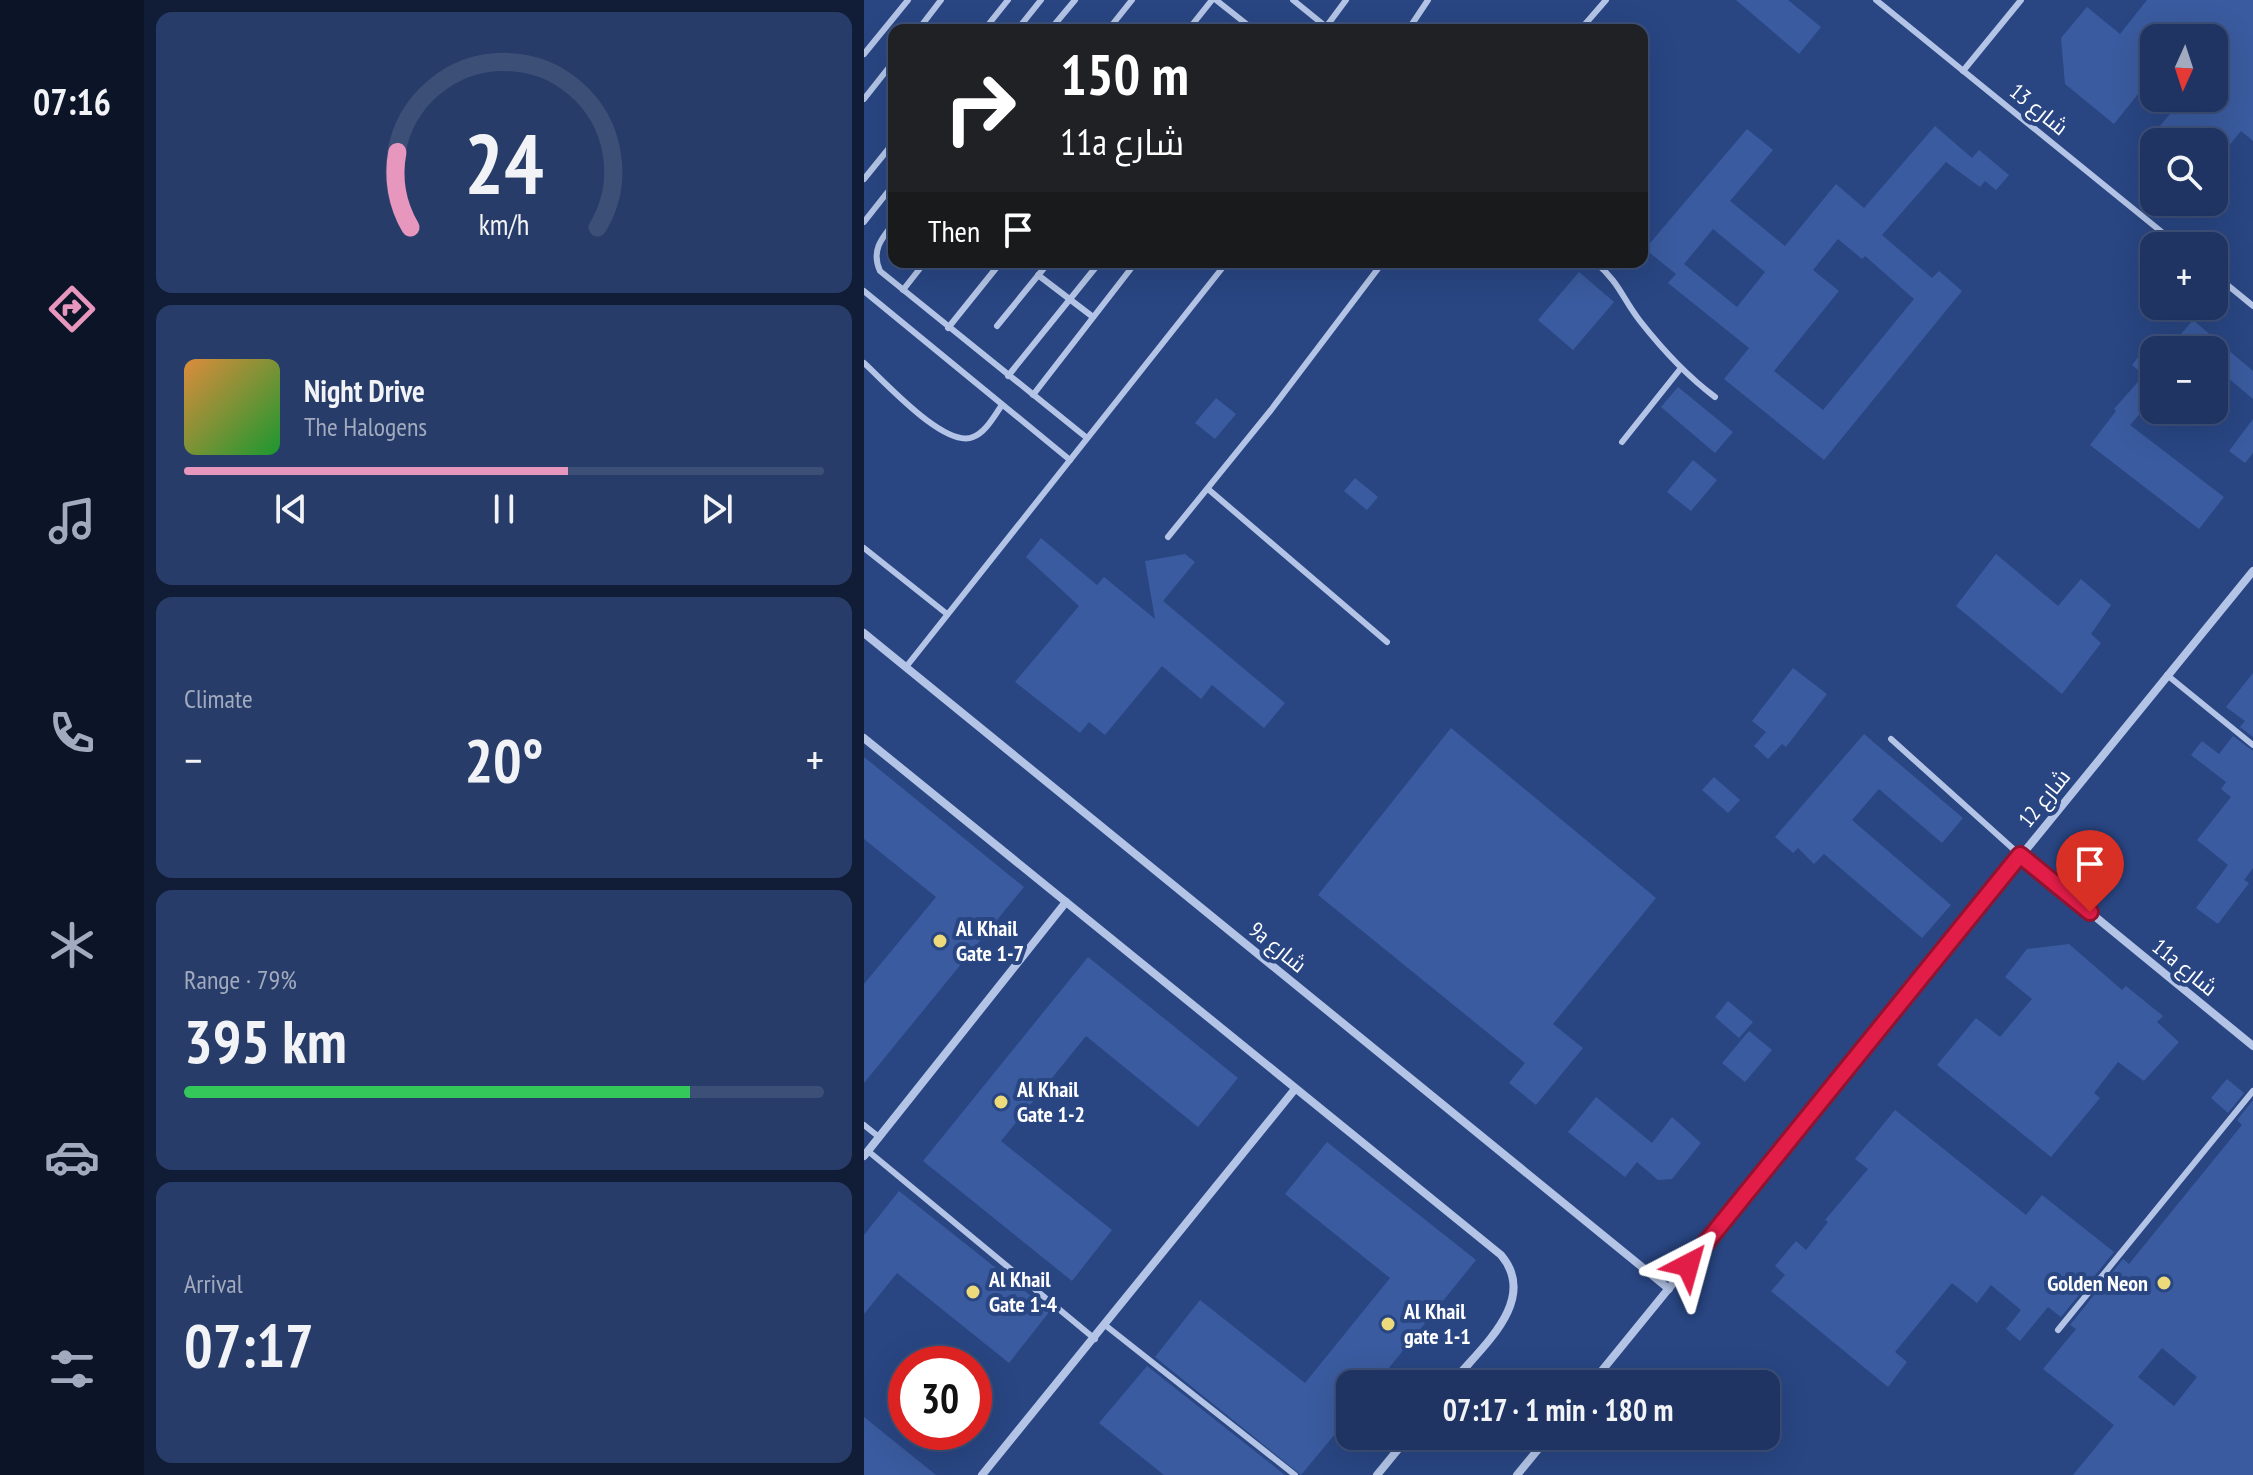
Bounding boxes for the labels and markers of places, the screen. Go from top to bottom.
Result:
pin [2056,830,2124,912]
place label: Al Khail Gate 1-7 [955,914,1024,967]
marker: Al Khail Gate 1-7 [931,932,949,950]
place label: Al Khail Gate 1-2 [1016,1075,1085,1128]
marker: Al Khail Gate 1-2 [992,1093,1010,1111]
place label: Al Khail Gate 1-4 [988,1265,1058,1318]
place label: Golden Neon [2047,1269,2148,1297]
marker: Golden Neon [2155,1274,2173,1292]
marker: Al Khail Gate 1-4 [964,1283,982,1301]
place label: Al Khail gate 1-1 [1403,1297,1471,1350]
marker: Al Khail gate 1-1 [1379,1315,1397,1333]

